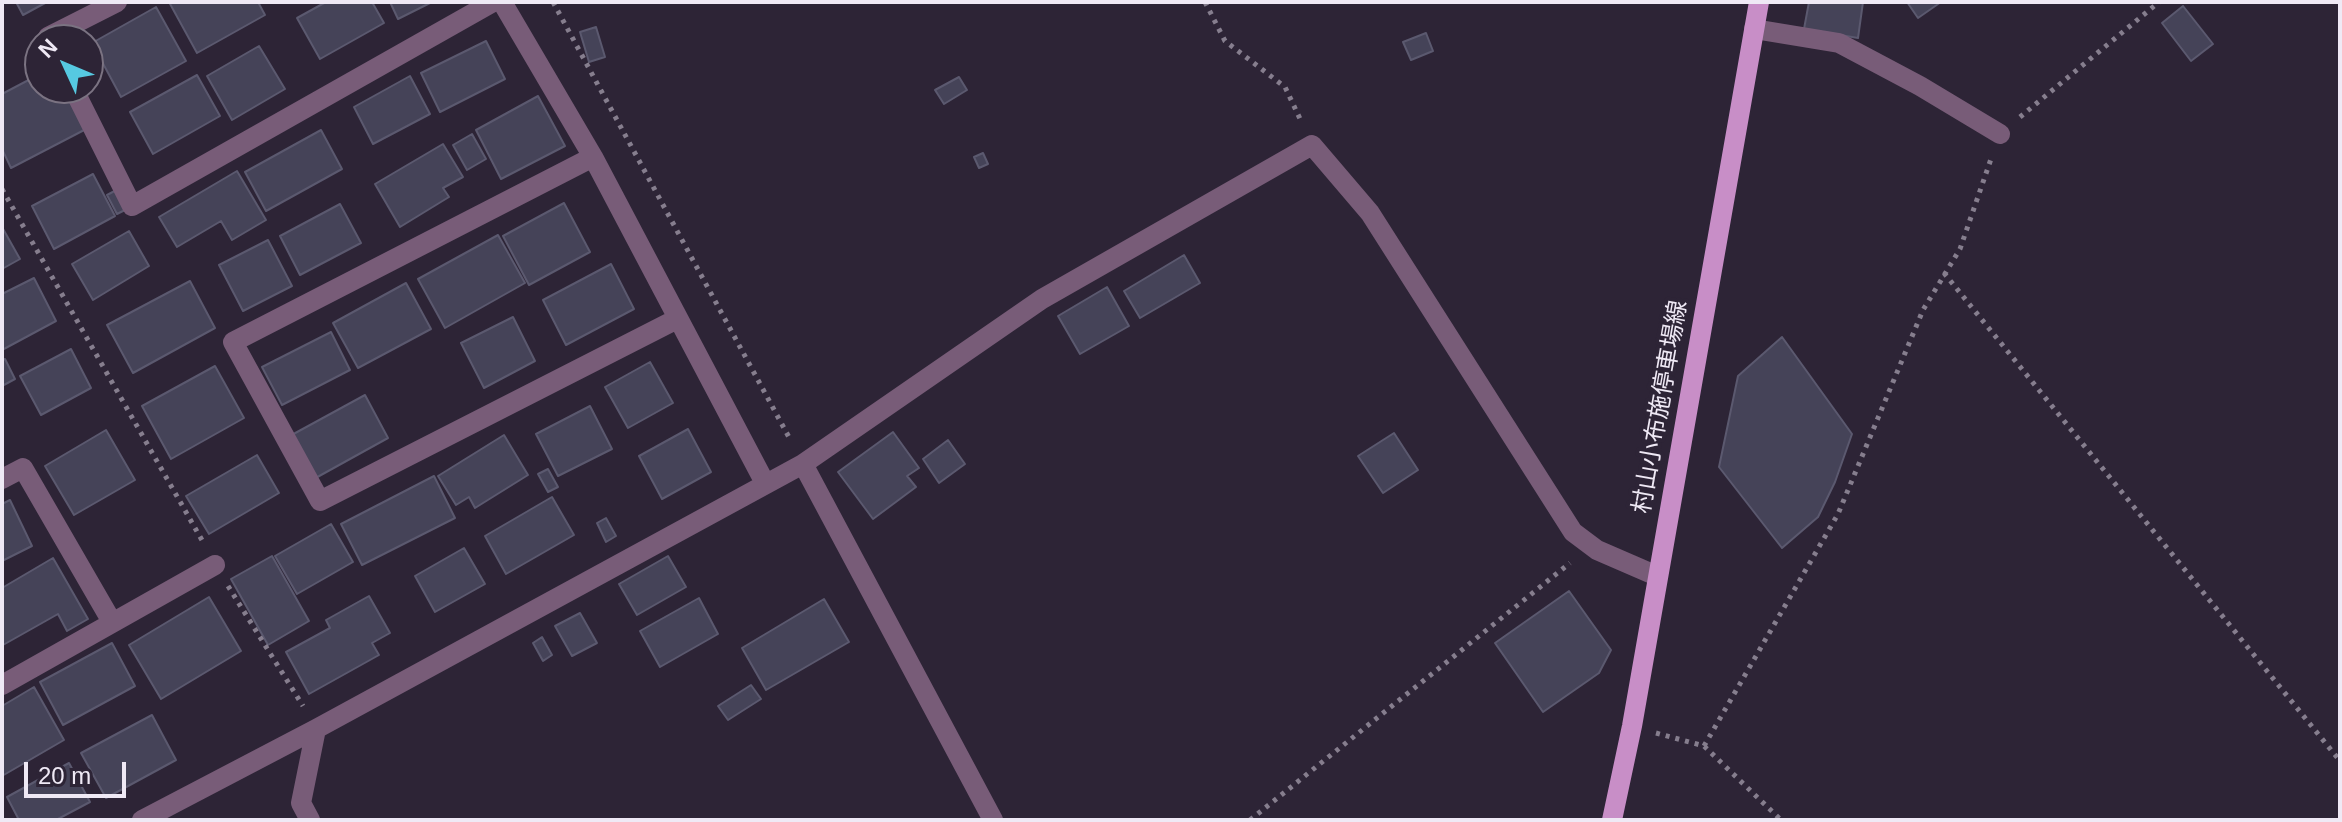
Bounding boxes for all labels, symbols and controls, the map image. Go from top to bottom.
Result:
north arrow [24,24,104,104]
text: N [33,34,62,63]
street label: 村山小布施停車場線 [1628,298,1694,516]
scale bar [28,746,130,796]
text: 20 m [38,762,91,789]

